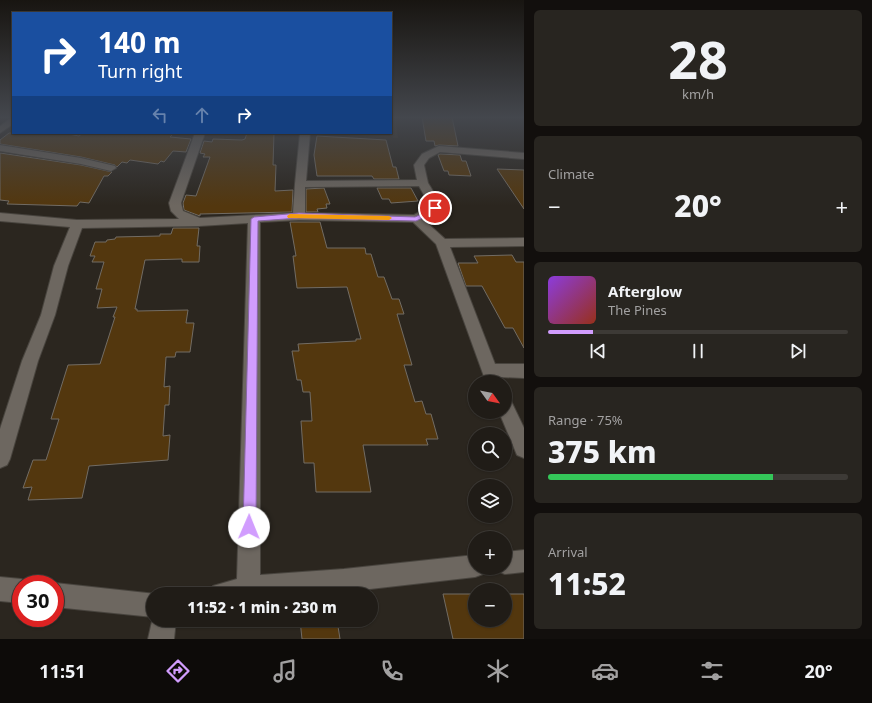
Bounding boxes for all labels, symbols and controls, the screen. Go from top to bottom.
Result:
text: 140 m [98,23,181,61]
text: 28 [668,23,728,94]
icon: right [32,28,84,80]
text: Turn right [98,59,182,83]
text: km/h [682,85,714,103]
icon: left [149,104,171,126]
icon: ahead [191,104,213,126]
icon: right [233,104,255,126]
text: Climate [548,165,594,183]
text: 20° [674,185,722,226]
pin [418,191,452,225]
text: − [548,191,561,221]
text: + [835,191,848,221]
icon: arrive [424,197,446,219]
text: Afterglow [608,281,682,301]
text: The Pines [608,301,667,319]
icon: previous [587,340,609,362]
icon: pause [687,340,709,362]
icon: next [787,340,809,362]
north arrow [468,375,512,419]
map controls [468,375,512,627]
text: Range · 75% [548,411,623,429]
button: search [468,427,512,471]
text: 375 km [548,431,657,472]
button: layers [468,479,512,523]
position arrow [228,506,270,548]
button: + [468,531,512,575]
text: Arrival [548,543,588,561]
text: 11:52 [548,563,626,604]
speed limit sign: 30 [12,575,64,627]
button: − [468,583,512,627]
text: 11:52 · 1 min · 230 m [187,597,337,617]
icon: directions [164,657,192,685]
icon: music [271,657,299,685]
icon: phone [378,657,406,685]
icon: climate [484,657,512,685]
icon: car [591,657,619,685]
icon: filters [698,657,726,685]
text: 11:51 [39,659,86,683]
text: 20° [804,659,833,683]

